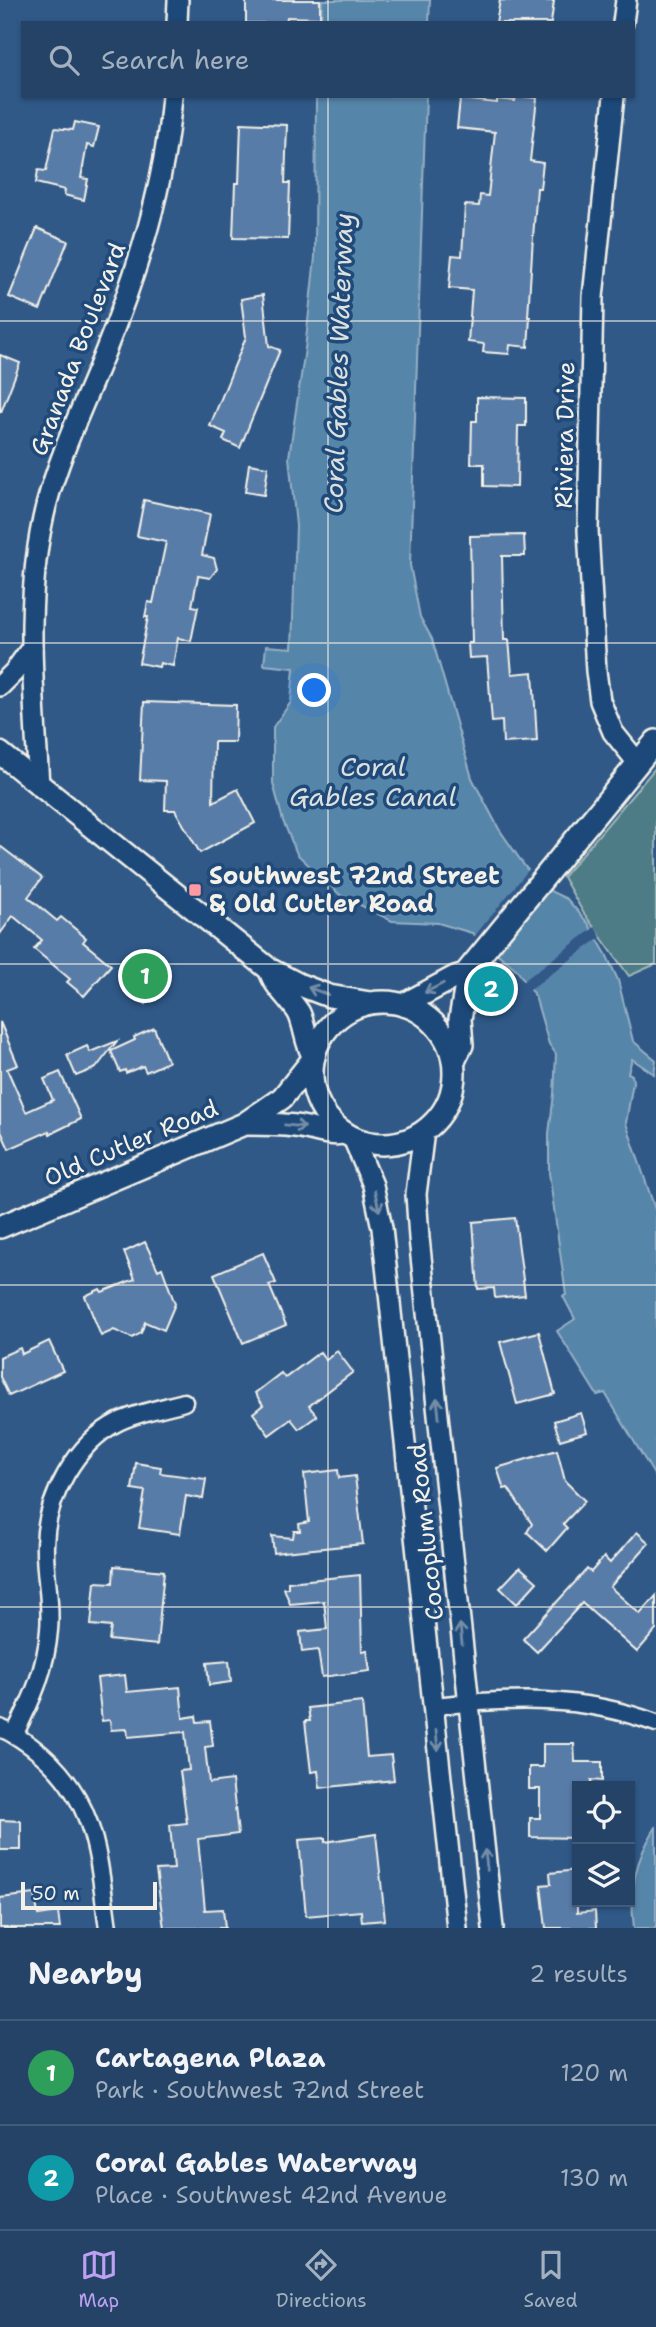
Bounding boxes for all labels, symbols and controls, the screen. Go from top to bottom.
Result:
search box [21,21,635,98]
icon: search [45,41,83,79]
text: Search here [101,42,250,77]
water label: Coral Gables Waterway [315,212,361,514]
street label: Granada Boulevard [23,238,133,460]
street label: Riviera Drive [548,361,582,509]
your location [297,673,331,707]
water label: Coral Gables Canal [289,749,457,814]
place label: Southwest 72nd Street & Old Cutler Road [209,860,500,920]
marker: Southwest 72nd Street & Old Cutler Road [187,882,203,898]
pin: 1 [122,950,168,1002]
pin: 2 [468,963,514,1015]
one-way arrow [424,982,445,996]
one-way arrow [307,984,329,997]
street label: Old Cutler Road [39,1092,223,1194]
one-way arrow [283,1120,306,1133]
one-way arrow [371,1190,384,1212]
one-way arrow [431,1397,444,1420]
street label: Cocoplum Road [401,1442,451,1622]
one-way arrow [455,1623,468,1646]
one-way arrow [431,1729,444,1751]
map controls [572,1781,635,1907]
button: locate [572,1781,635,1844]
button: layers [572,1844,635,1907]
one-way arrow [479,1849,492,1872]
scale bar [21,1879,158,1911]
text: 50 m [32,1881,80,1906]
text: Nearby [28,1953,143,1994]
text: 2 results [529,1959,628,1989]
text: Cartagena Plaza [95,2040,325,2075]
text: 1 [46,2058,56,2088]
text: 120 m [560,2058,628,2088]
text: Park · Southwest 72nd Street [95,2075,424,2105]
text: Coral Gables Waterway [95,2145,418,2180]
text: 2 [43,2163,59,2193]
text: 130 m [560,2163,628,2193]
text: Place · Southwest 42nd Avenue [95,2180,447,2210]
tab: Map [78,2246,119,2313]
tab: Directions [276,2246,367,2313]
tab: Saved [524,2246,578,2313]

